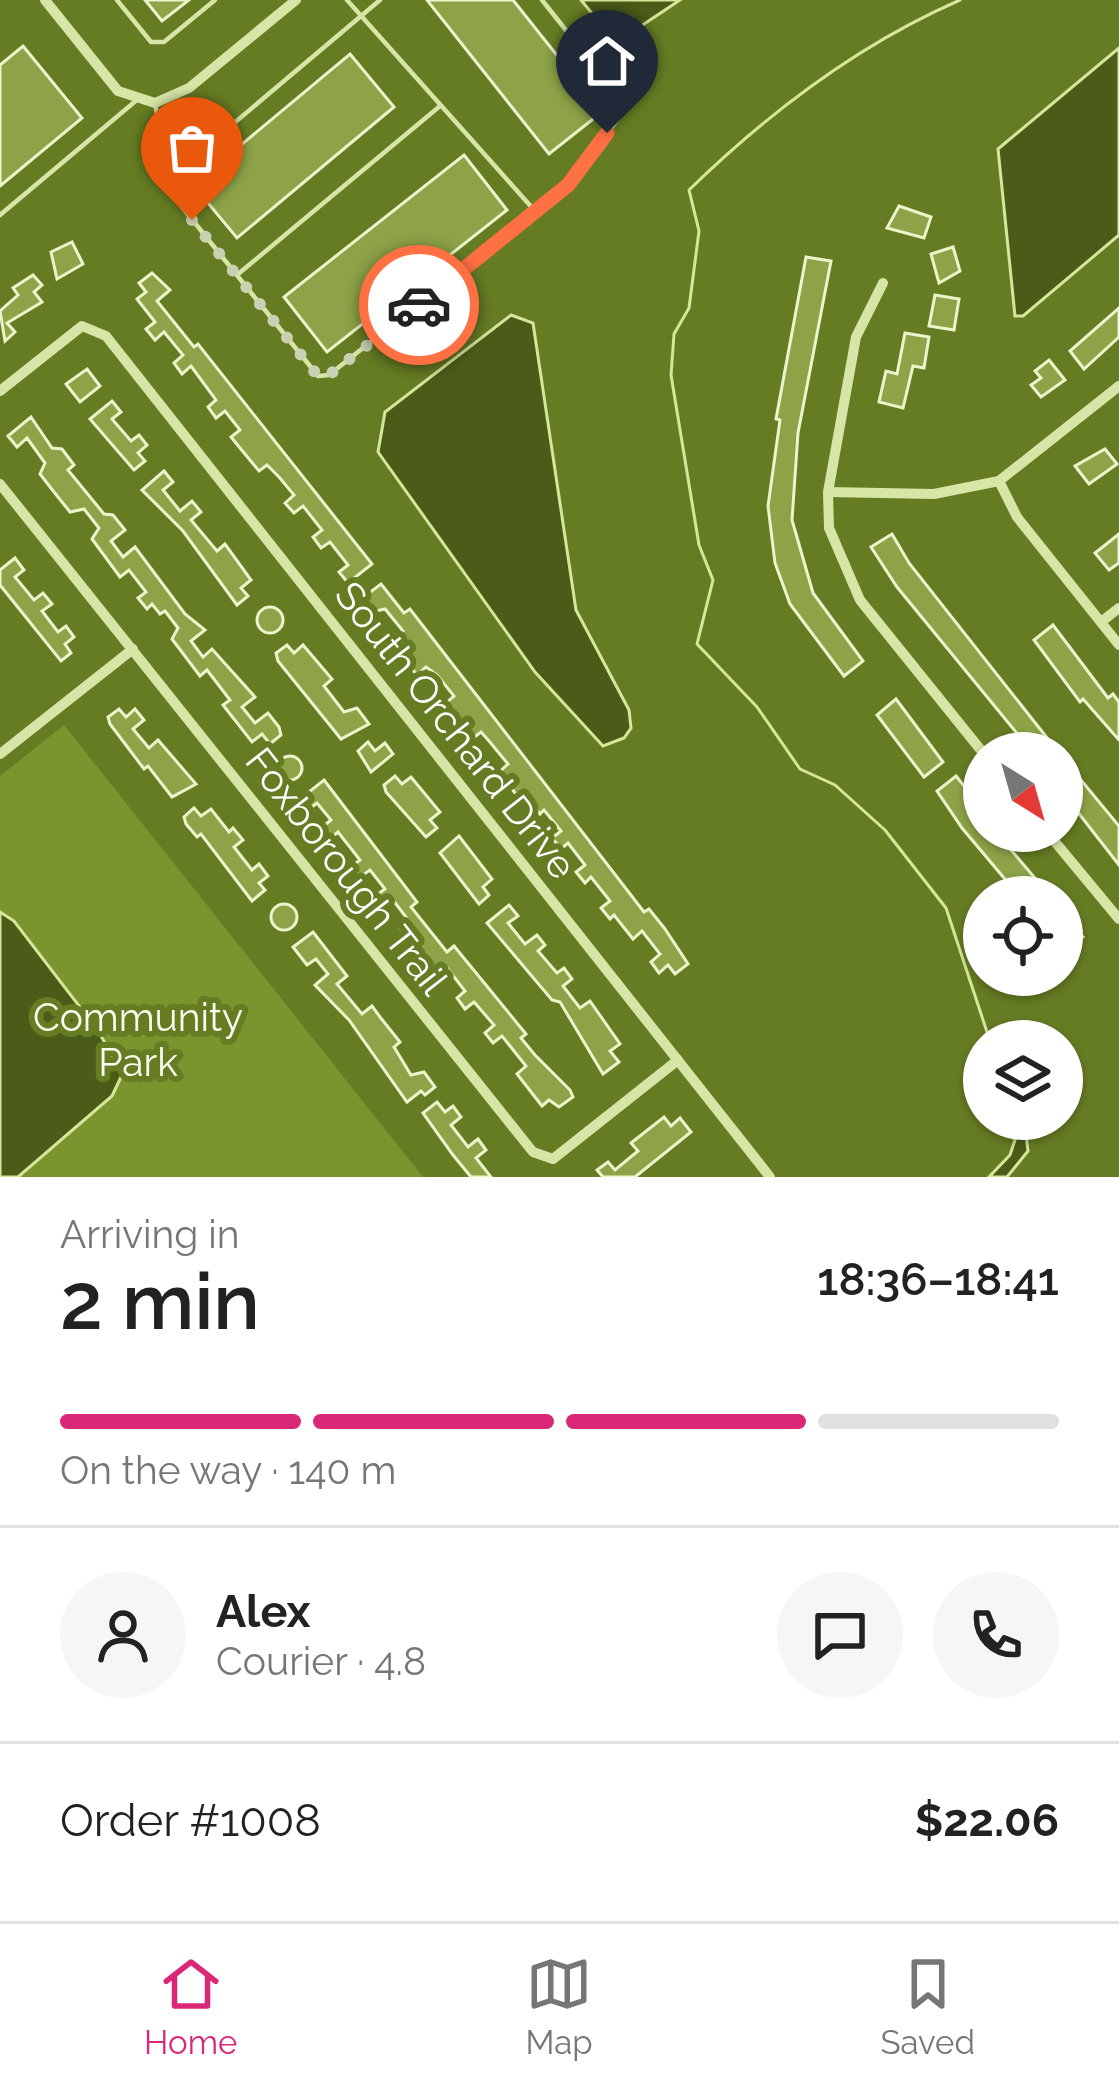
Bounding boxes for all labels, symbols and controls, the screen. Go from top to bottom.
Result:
pin [556,10,658,133]
icon: home [574,28,640,94]
pin [141,97,243,220]
icon: bag [159,115,225,181]
courier [359,245,479,365]
icon: car [386,272,452,338]
street label: South Orchard Drive [326,572,586,888]
north arrow [963,732,1083,852]
map controls [963,732,1083,1140]
street label: Foxborough Trail [236,739,458,1004]
button: locate [963,876,1083,996]
park label: Community Park [33,994,243,1085]
button: layers [963,1020,1083,1140]
text: Arriving in [60,1211,240,1257]
text: 18:36–18:41 [817,1253,1059,1306]
text: 2 min [60,1256,260,1347]
text: On the way · 140 m [60,1447,396,1493]
button: person [60,1572,186,1698]
button: chat [777,1572,903,1698]
button: phone [933,1572,1059,1698]
text: Alex [216,1585,310,1638]
text: Courier · 4.8 [216,1638,426,1684]
text: Order #1008 [60,1794,321,1847]
text: $22.06 [915,1794,1059,1847]
tab: Home [144,1951,237,2062]
tab: Map [525,1951,593,2062]
tab: Saved [881,1951,975,2062]

